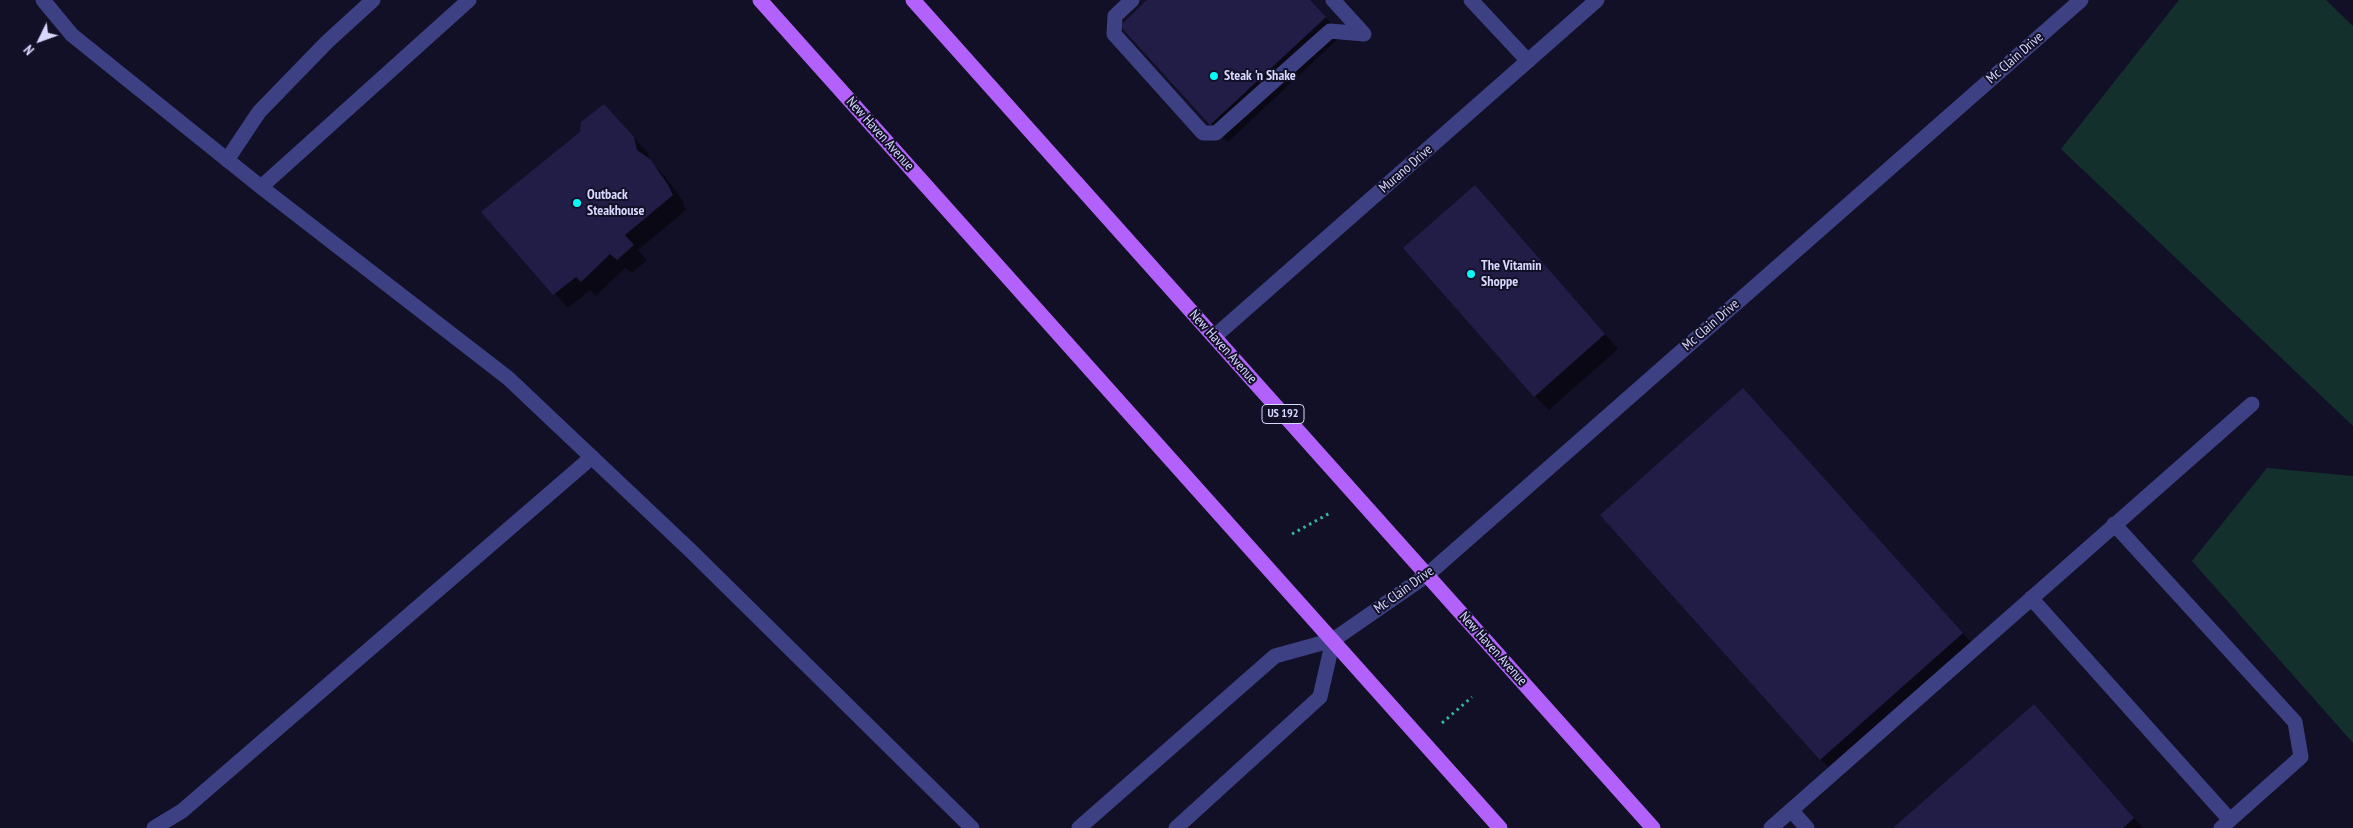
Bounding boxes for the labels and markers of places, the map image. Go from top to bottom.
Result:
place label: Steak 'n Shake [1224,68,1296,84]
marker: Steak 'n Shake [1208,70,1220,82]
place label: Outback Steakhouse [587,187,644,220]
marker: Outback Steakhouse [571,197,583,209]
place label: The Vitamin Shoppe [1481,258,1542,290]
marker: The Vitamin Shoppe [1465,268,1477,280]

